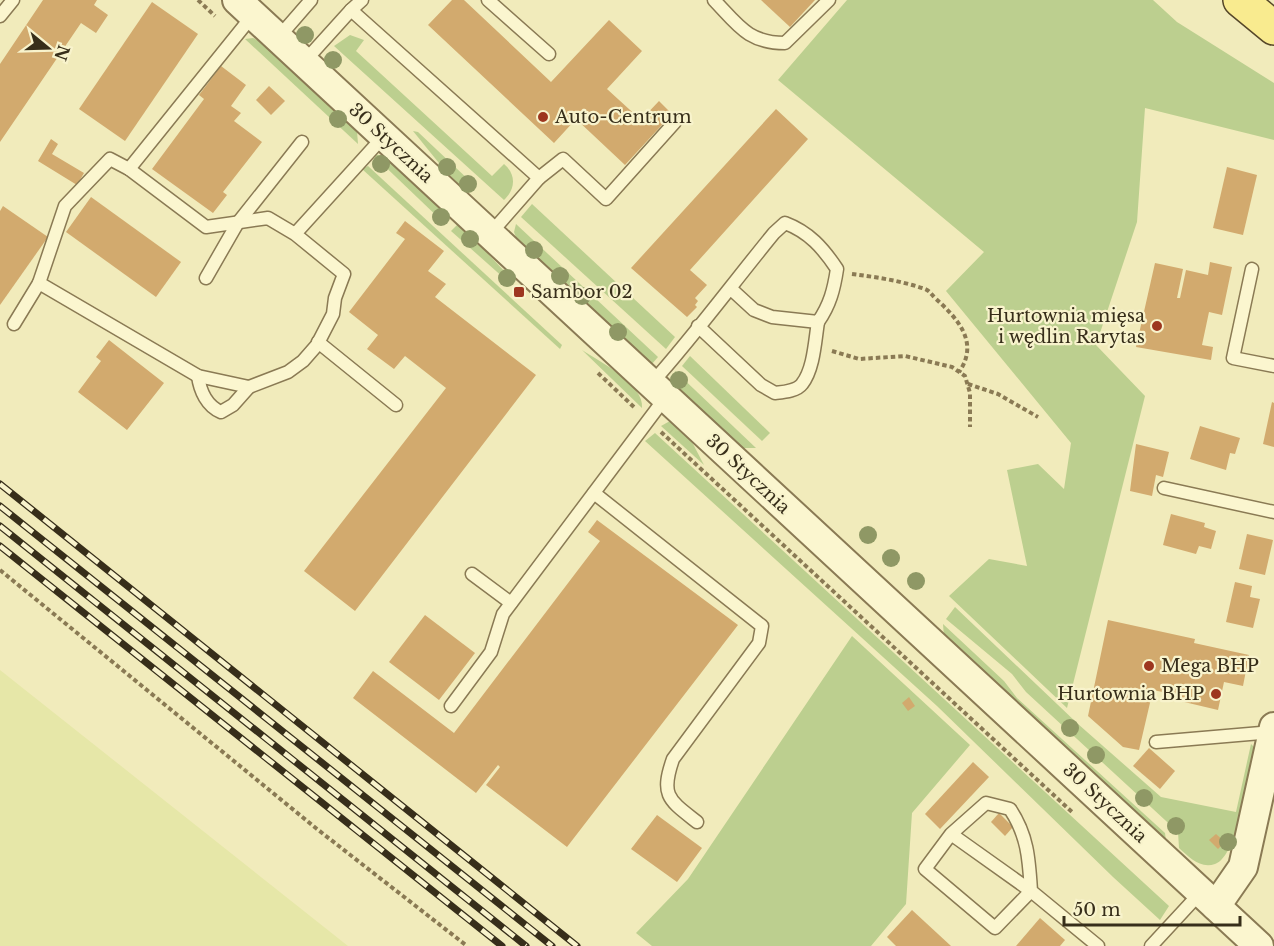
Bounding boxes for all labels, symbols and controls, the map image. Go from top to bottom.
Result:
north arrow [18,18,78,78]
text: N [50,43,74,63]
street label: 30 Stycznia [344,99,438,187]
place label: Auto-Centrum [554,106,692,128]
marker: Auto-Centrum [536,110,550,124]
place label: Sambor 02 [531,281,633,303]
marker: Sambor 02 [512,285,526,299]
place label: Hurtownia mięsa i wędlin Rarytas [987,305,1145,348]
marker: Hurtownia mięsa i wędlin Rarytas [1150,319,1164,333]
street label: 30 Stycznia [701,430,795,518]
place label: Mega BHP [1161,655,1259,677]
marker: Mega BHP [1142,659,1156,673]
place label: Hurtownia BHP [1057,683,1204,705]
marker: Hurtownia BHP [1209,687,1223,701]
street label: 30 Stycznia [1058,759,1152,847]
scale bar [1064,889,1240,927]
text: 50 m [1073,899,1121,921]

